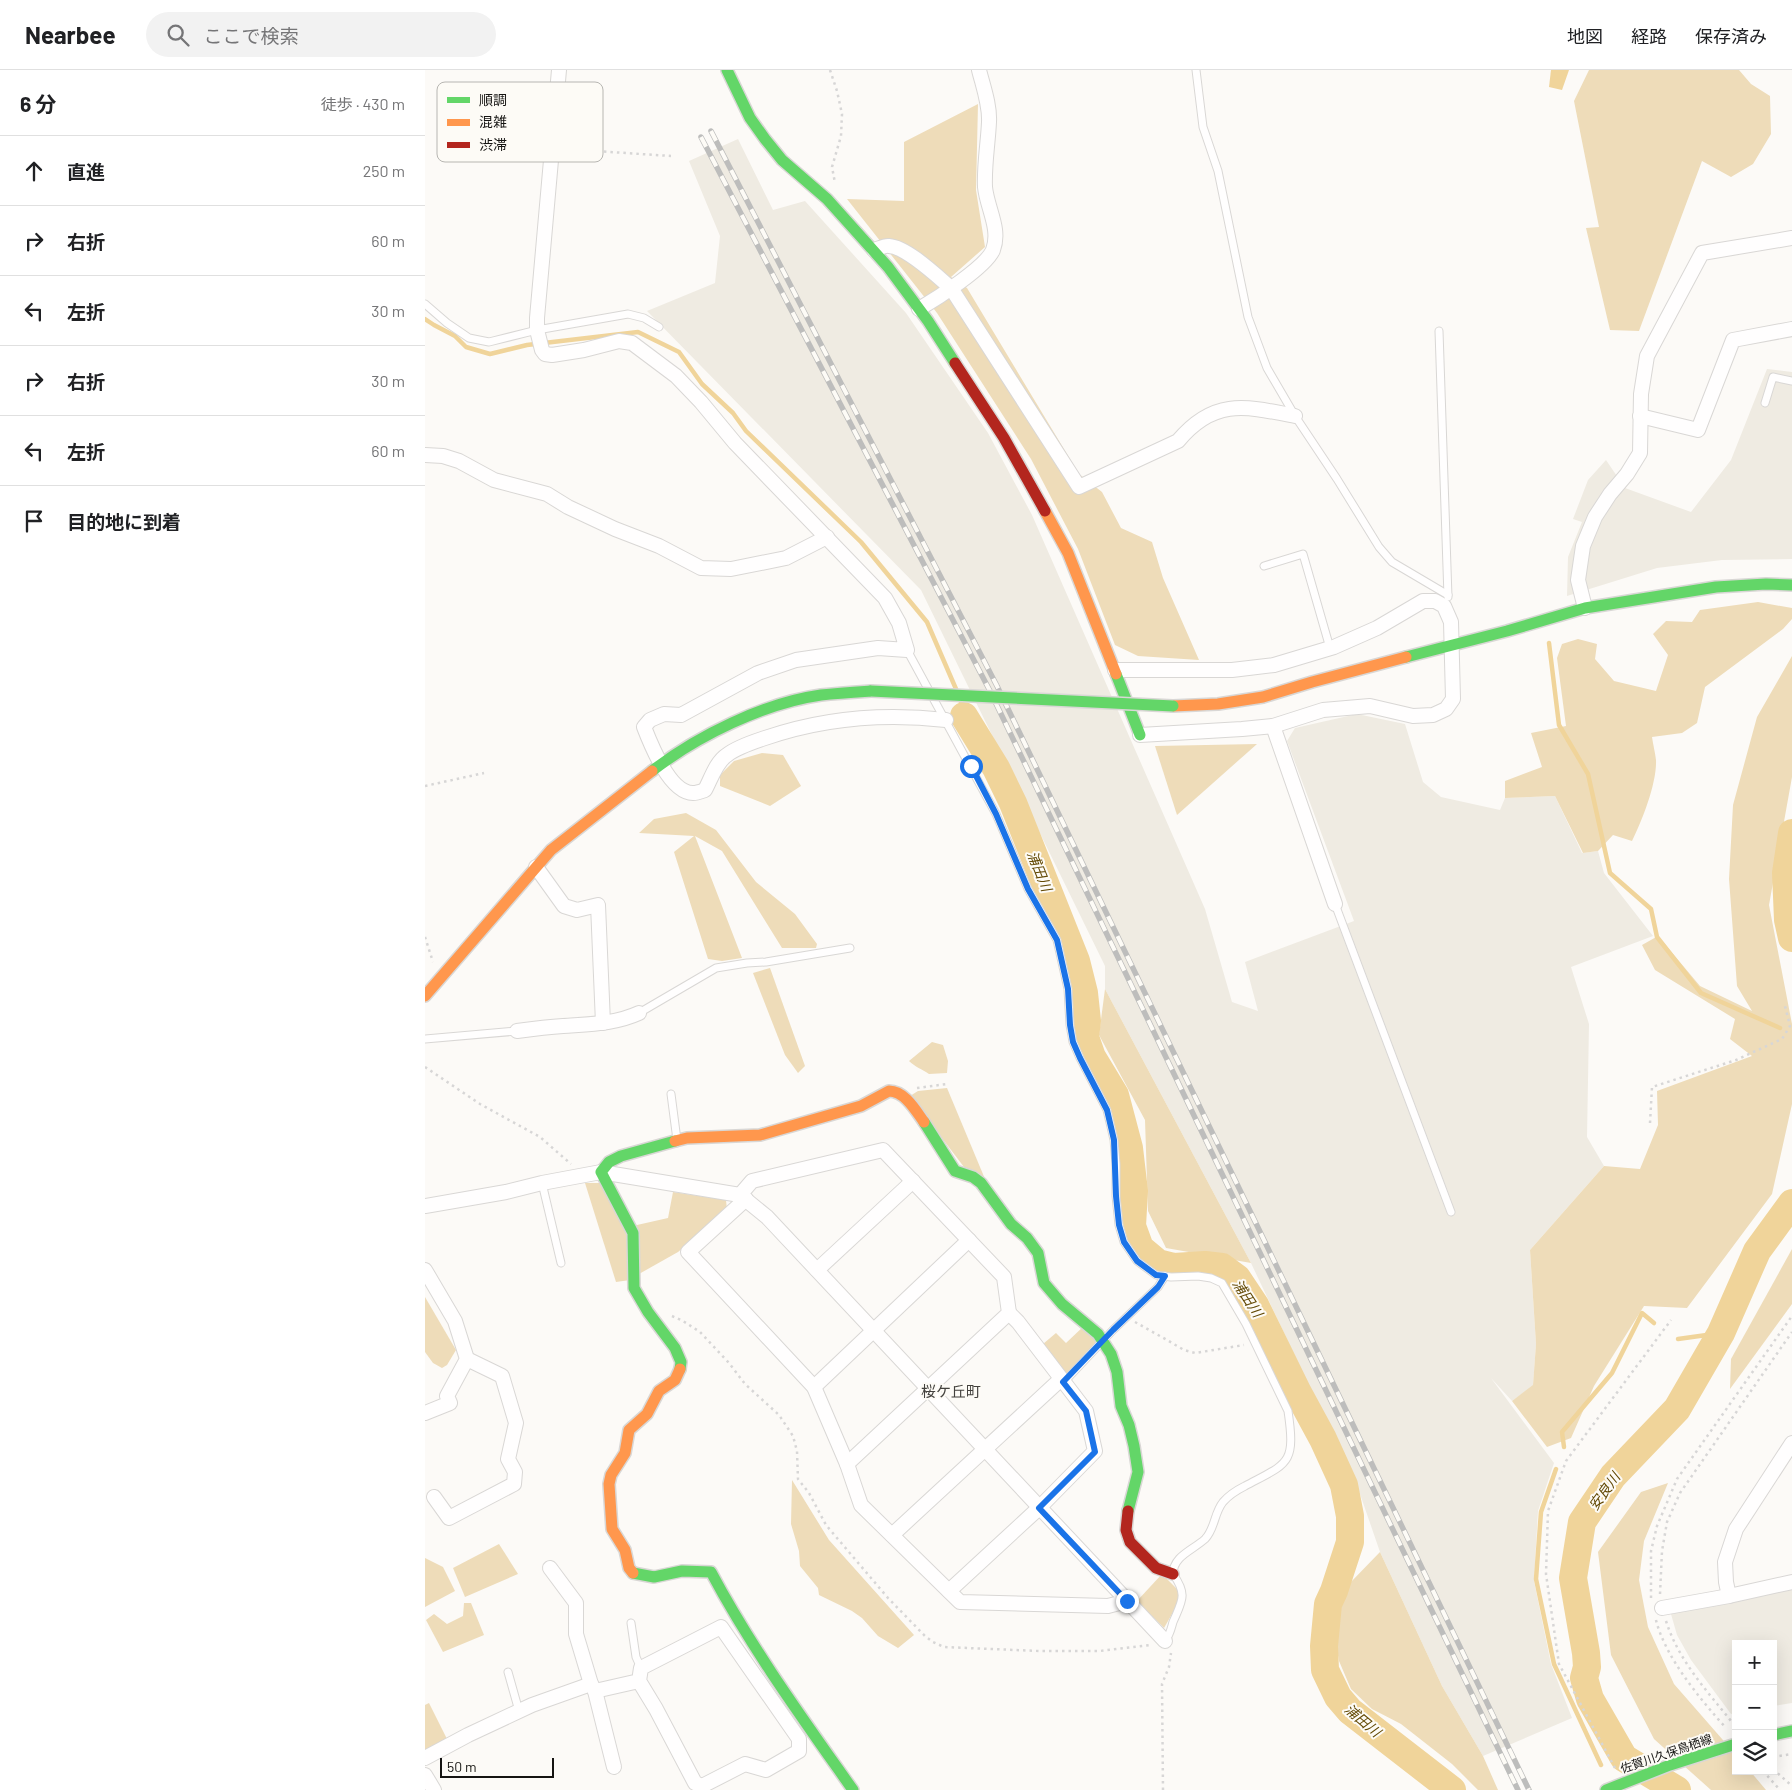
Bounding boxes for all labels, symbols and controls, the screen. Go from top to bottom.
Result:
search box [146,12,496,57]
text: Nearbee [25,20,116,49]
icon: search [164,21,192,49]
text: ここで検索 [204,24,299,47]
text: 地図 [1567,25,1603,47]
text: 経路 [1631,25,1667,47]
text: 保存済み [1695,25,1767,47]
legend [437,82,603,162]
text: 6 分 [20,91,56,116]
text: 順調 [479,91,507,108]
text: 徒歩 · 430 m [321,94,405,113]
text: 混雑 [479,113,507,130]
text: 渋滞 [479,136,507,153]
icon: ahead [20,157,48,185]
text: 直進 [67,160,105,183]
text: 250 m [363,161,405,180]
icon: right [20,227,48,255]
text: 右折 [67,230,105,253]
text: 60 m [371,231,405,250]
icon: left [20,297,48,325]
text: 左折 [67,300,105,323]
text: 30 m [371,301,405,320]
icon: right [20,367,48,395]
text: 右折 [67,370,105,393]
text: 30 m [371,371,405,390]
icon: left [20,437,48,465]
text: 左折 [67,440,105,463]
text: 60 m [371,441,405,460]
icon: arrive [20,507,48,535]
text: 目的地に到着 [67,510,181,533]
route start [960,755,983,778]
water label: 浦田川 [1024,848,1056,896]
water label: 浦田川 [1229,1276,1268,1322]
district label: 桜ケ丘町 [921,1382,981,1400]
water label: 安良川 [1585,1467,1624,1513]
route end [1116,1590,1139,1613]
map controls [1732,1640,1777,1775]
button: + [1732,1640,1777,1685]
button: − [1732,1685,1777,1730]
water label: 浦田川 [1341,1700,1386,1741]
button: layers [1732,1730,1777,1775]
street label: 佐賀川久保鳥栖線 [1618,1731,1714,1775]
scale bar [440,1755,554,1778]
text: 50 m [447,1758,476,1775]

